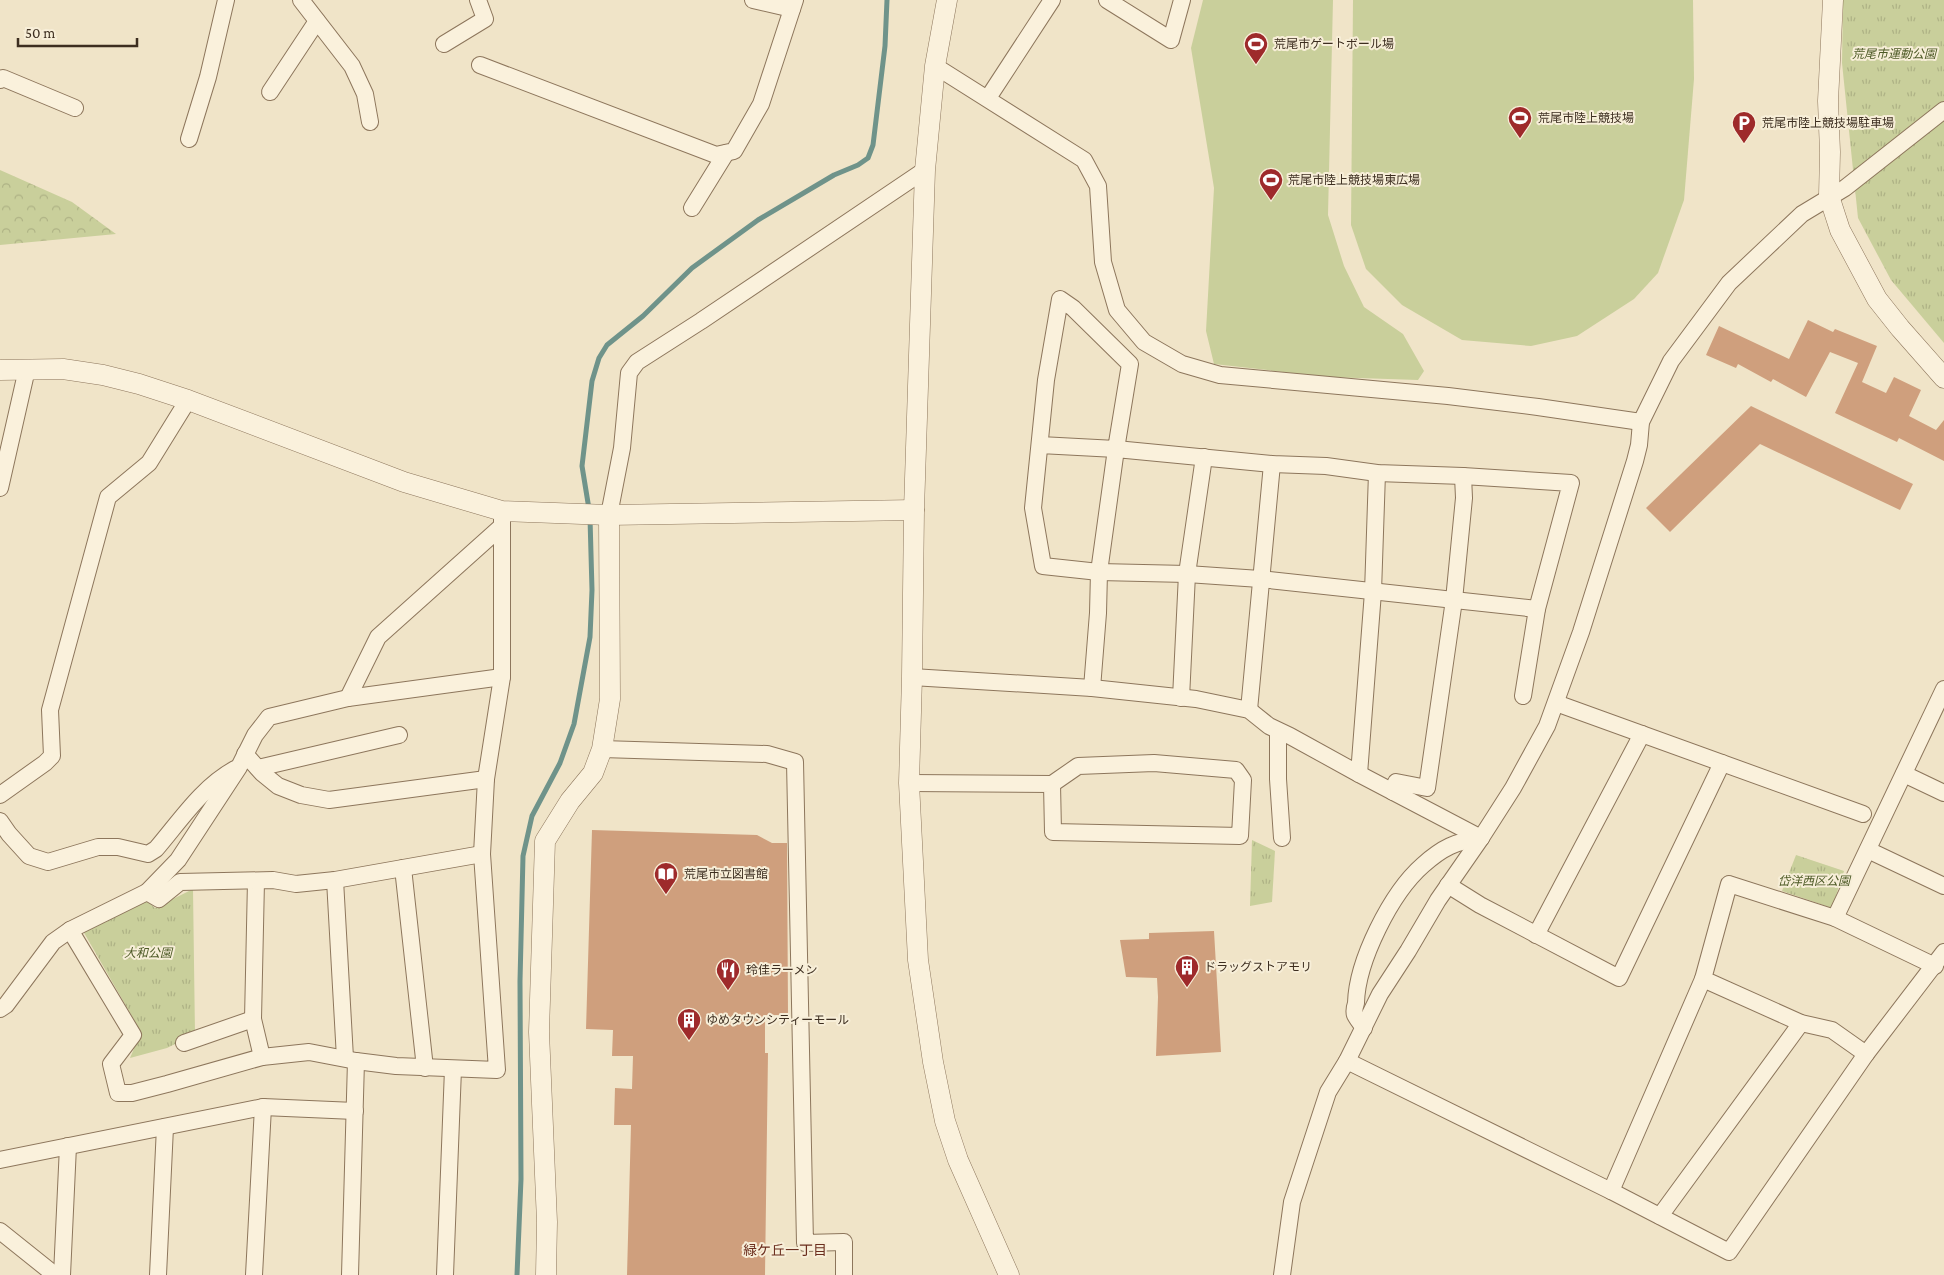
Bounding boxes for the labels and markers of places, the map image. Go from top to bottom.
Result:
sports icon: 荒尾市ゲートボール場 [1243,31,1269,65]
place label: 荒尾市ゲートボール場 [1274,37,1394,51]
sports icon: 荒尾市陸上競技場 [1507,105,1533,139]
parking icon: 荒尾市陸上競技場駐車場 [1731,110,1757,144]
place label: 荒尾市陸上競技場 [1538,111,1634,125]
place label: 荒尾市陸上競技場駐車場 [1762,116,1894,130]
sports icon: 荒尾市陸上競技場東広場 [1258,167,1284,201]
place label: 荒尾市陸上競技場東広場 [1288,173,1420,187]
library icon: 荒尾市立図書館 [653,861,679,895]
place label: 荒尾市立図書館 [684,867,768,881]
building icon: ドラッグストアモリ [1174,954,1200,988]
restaurant icon: 玲佳ラーメン [715,957,741,991]
place label: ドラッグストアモリ [1204,960,1312,974]
place label: 玲佳ラーメン [746,963,818,977]
building icon: ゆめタウンシティーモール [676,1007,702,1041]
place label: ゆめタウンシティーモール [706,1013,849,1027]

